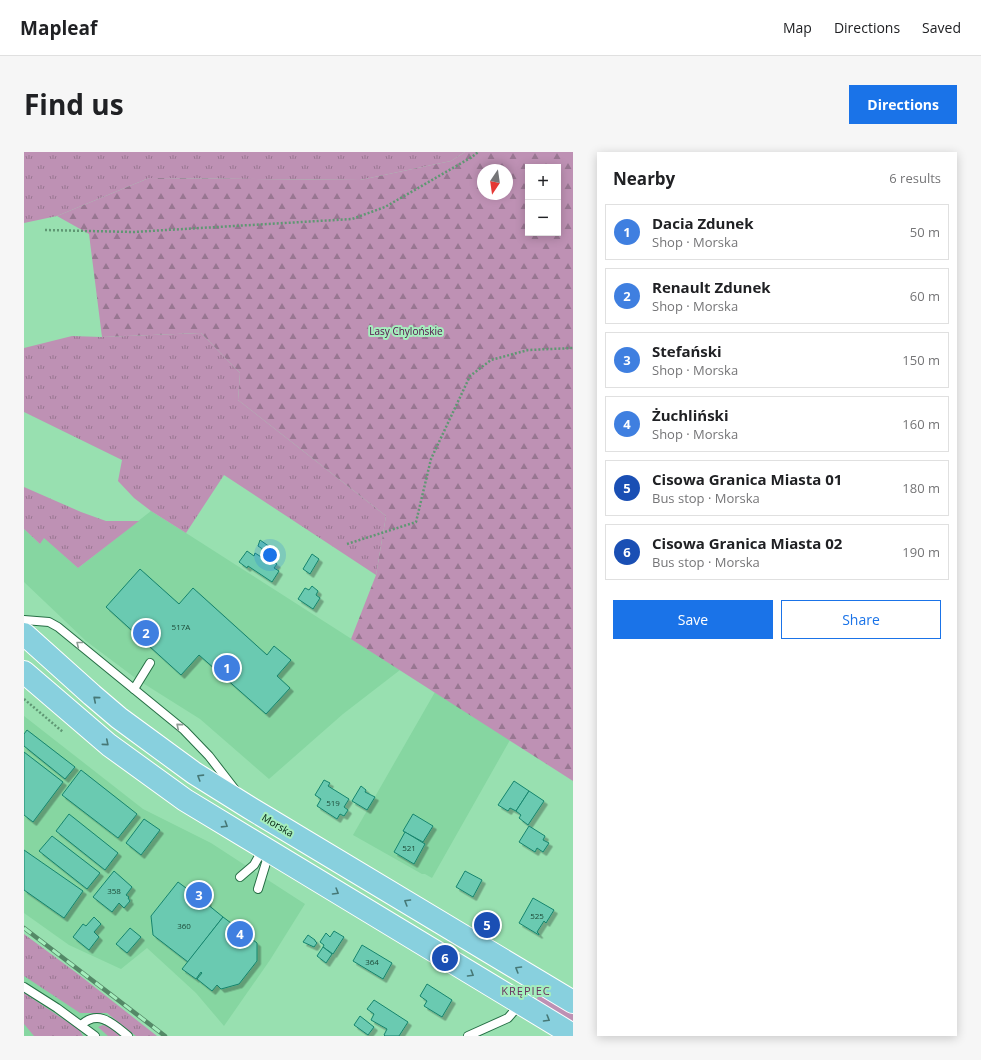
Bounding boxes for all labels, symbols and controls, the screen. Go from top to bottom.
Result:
text: Mapleaf [20,15,97,41]
text: Map [783,18,812,37]
text: Directions [834,18,900,37]
text: Saved [922,18,961,37]
text: Find us [24,85,124,123]
button: Directions [849,85,957,124]
north arrow [477,164,513,200]
map controls [525,164,561,236]
button: + [525,164,561,200]
text: Nearby [613,167,675,190]
text: 6 results [889,169,941,187]
button: − [525,200,561,236]
text: Dacia Zdunek [652,213,753,233]
text: 1 [623,223,631,241]
text: 50 m [910,223,940,241]
text: Shop · Morska [652,233,738,251]
text: Renault Zdunek [652,277,771,297]
text: 2 [623,287,631,305]
text: 60 m [910,287,940,305]
text: Shop · Morska [652,297,738,315]
park label: Lasy Chylońskie [369,324,443,338]
text: Stefański [652,341,722,361]
text: 3 [623,351,631,369]
text: 150 m [902,351,940,369]
text: Shop · Morska [652,361,738,379]
text: Żuchliński [652,405,728,425]
text: 4 [623,415,631,433]
text: 160 m [902,415,940,433]
text: Shop · Morska [652,425,738,443]
text: Cisowa Granica Miasta 01 [652,469,842,489]
text: 5 [623,479,631,497]
text: 180 m [902,479,940,497]
text: Bus stop · Morska [652,489,760,507]
text: Cisowa Granica Miasta 02 [652,533,842,553]
text: 6 [623,543,631,561]
text: 190 m [902,543,940,561]
your location [260,545,280,565]
text: Bus stop · Morska [652,553,760,571]
button: Save [613,600,773,639]
button: Share [781,600,941,639]
pin: 2 [133,618,159,648]
house number: 517A [172,621,191,632]
one-way arrow [76,641,83,648]
pin: 1 [214,653,240,683]
one-way arrow [93,696,101,703]
one-way arrow [177,724,184,731]
one-way arrow [102,739,109,746]
one-way arrow [197,774,204,781]
house number: 519 [326,797,340,808]
street label: Morska [260,810,296,840]
one-way arrow [220,821,227,828]
house number: 521 [402,842,416,853]
pin: 3 [186,880,212,910]
house number: 358 [107,885,121,896]
one-way arrow [332,888,339,895]
one-way arrow [404,900,411,907]
pin: 5 [474,910,500,940]
house number: 525 [530,910,544,921]
pin: 4 [227,919,253,949]
house number: 360 [177,920,191,931]
pin: 6 [432,943,458,973]
house number: 364 [365,956,379,967]
one-way arrow [515,967,522,974]
one-way arrow [467,969,474,976]
district label: KRĘPIEC [501,983,551,998]
one-way arrow [543,1014,550,1022]

